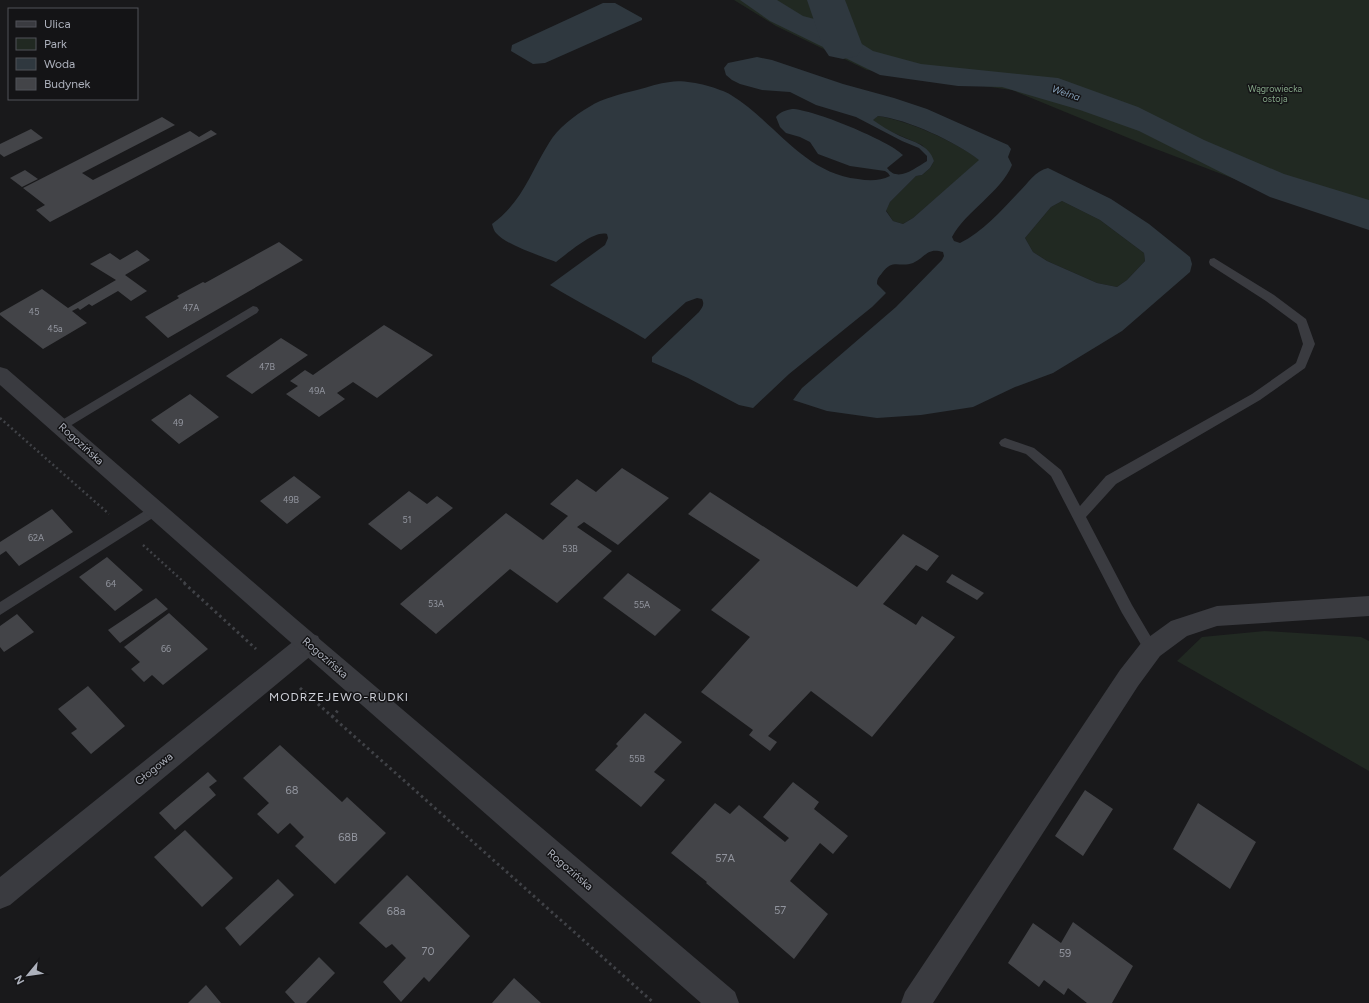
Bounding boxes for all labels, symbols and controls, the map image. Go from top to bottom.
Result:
legend [8,8,138,100]
text: Ulica [44,17,71,31]
text: Park [44,37,67,51]
text: Woda [44,57,75,71]
text: Budynek [44,77,91,91]
water label: Wełna [1050,82,1082,104]
park label: Wągrowiecka ostoja [1248,83,1302,104]
house number: 47A [183,302,199,313]
house number: 45 [29,306,39,317]
house number: 45a [47,323,63,334]
house number: 47B [259,361,275,372]
house number: 49A [309,385,325,396]
house number: 49 [173,417,183,428]
street label: Rogozińska [56,420,106,468]
house number: 49B [283,494,300,505]
house number: 51 [403,514,411,525]
house number: 62A [28,532,44,543]
house number: 53B [562,543,578,554]
house number: 64 [106,578,117,589]
house number: 53A [428,598,444,609]
house number: 55A [634,599,650,610]
street label: Rogozińska [300,635,350,681]
house number: 66 [161,643,171,654]
district label: MODRZEJEWO-RUDKI [269,690,409,704]
street label: Głogowa [133,750,175,788]
house number: 55B [629,753,645,764]
house number: 68 [286,784,299,797]
house number: 68B [338,831,358,844]
street label: Rogozińska [545,847,595,893]
house number: 57A [715,852,735,865]
house number: 57 [774,904,786,917]
house number: 68a [387,905,405,918]
house number: 70 [422,945,434,958]
house number: 59 [1059,947,1071,960]
north arrow [8,955,48,995]
text: N [12,973,27,986]

